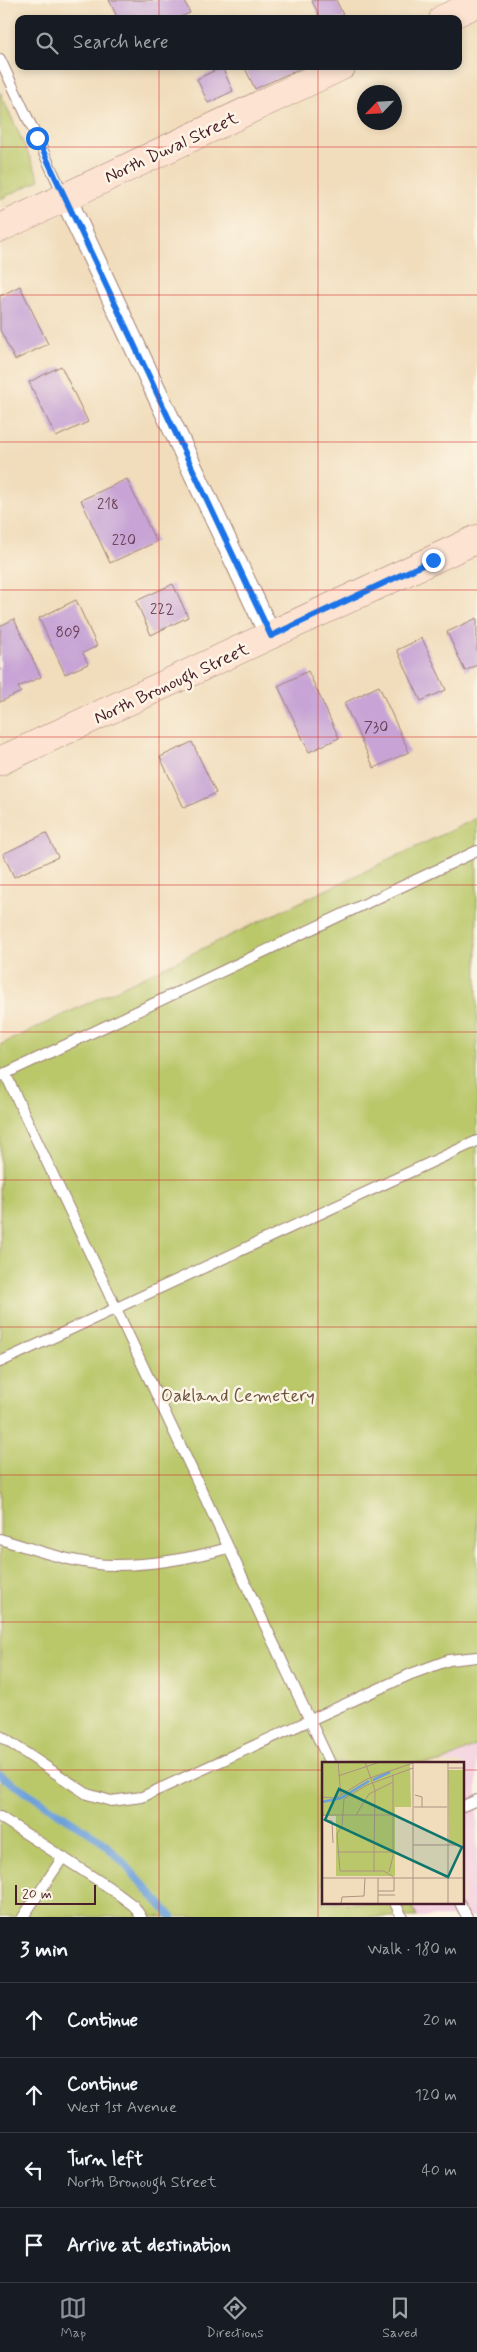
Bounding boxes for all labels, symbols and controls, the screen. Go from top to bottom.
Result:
search box [15,15,462,70]
icon: search [33,29,61,57]
text: Search here [73,30,169,55]
north arrow [357,85,402,130]
street label: North Duval Street [101,106,242,189]
route start [26,127,49,150]
house number: 218 [97,495,119,515]
house number: 220 [112,531,136,551]
route end [422,549,445,572]
house number: 222 [150,600,174,620]
house number: 809 [56,623,80,643]
street label: North Bronough Street [90,637,254,732]
house number: 730 [364,718,388,738]
park label: Oakland Cemetery [161,1384,315,1408]
inset map [322,1762,464,1904]
scale bar [15,1882,96,1905]
text: 20 m [22,1885,52,1903]
text: 3 min [20,1936,68,1964]
text: Walk · 180 m [368,1939,457,1960]
icon: ahead [20,2006,48,2034]
text: Continue [67,2008,138,2033]
text: 20 m [423,2010,457,2031]
text: Continue [67,2072,138,2097]
icon: ahead [20,2081,48,2109]
text: 120 m [415,2085,457,2106]
text: West 1st Avenue [67,2097,177,2118]
text: Turn left [67,2147,143,2172]
icon: left [20,2156,48,2184]
text: 40 m [421,2160,457,2181]
text: North Bronough Street [67,2172,217,2193]
icon: arrive [20,2231,48,2259]
text: Arrive at destination [67,2233,231,2258]
tab: Map [59,2294,87,2342]
tab: Directions [206,2294,264,2342]
tab: Saved [382,2294,418,2342]

